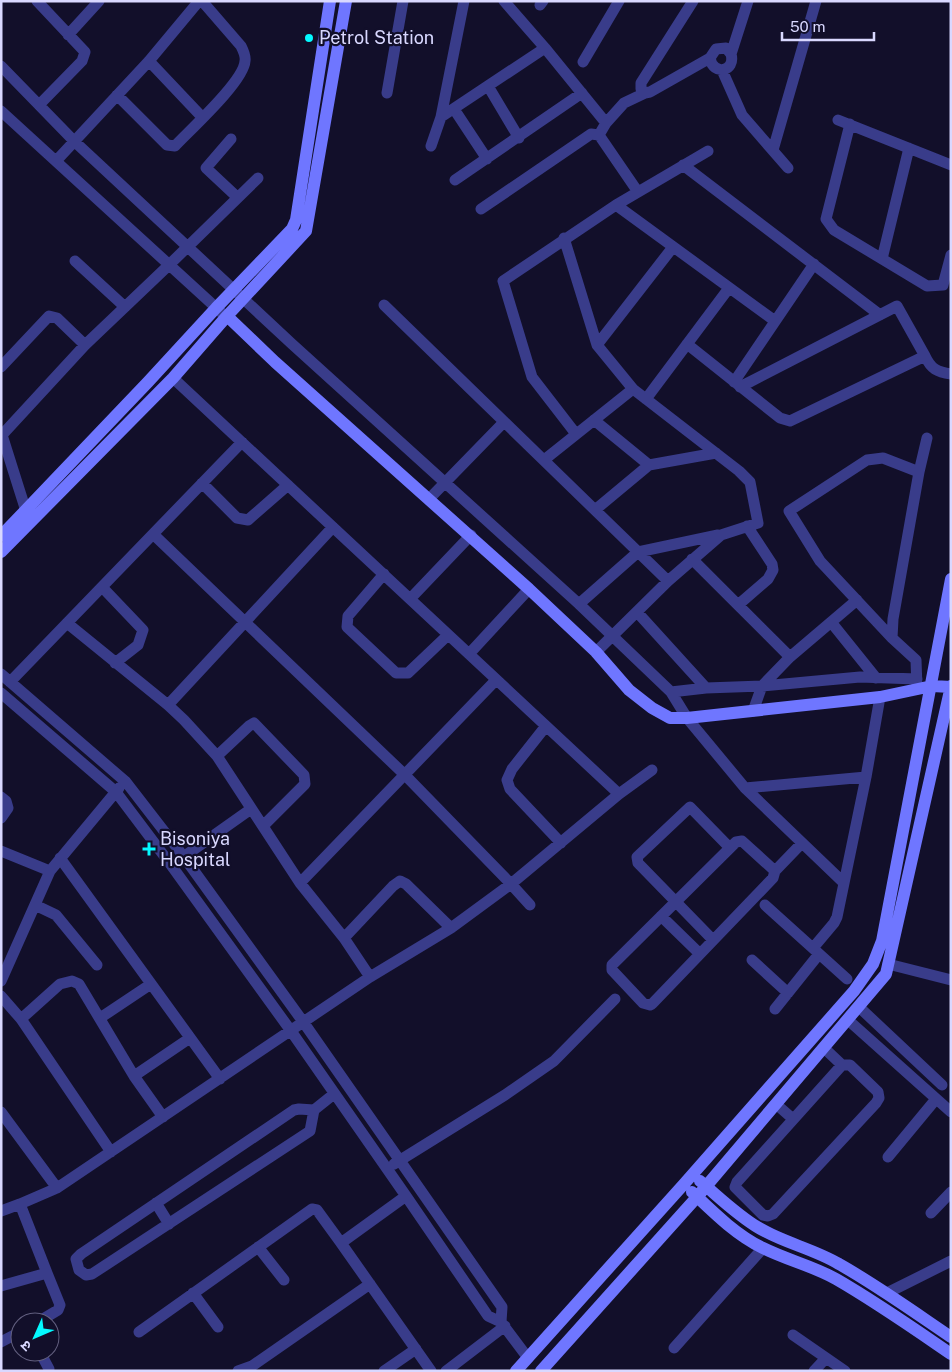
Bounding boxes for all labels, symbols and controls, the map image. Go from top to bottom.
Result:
scale bar [782,10,874,42]
text: 50 m [790,18,825,35]
place label: Petrol Station [319,27,434,48]
marker: Petrol Station [303,32,315,44]
place label: Bisoniya Hospital [160,828,230,870]
marker: Bisoniya Hospital [142,842,156,856]
north arrow [10,1312,60,1362]
text: उ [17,1337,34,1355]

